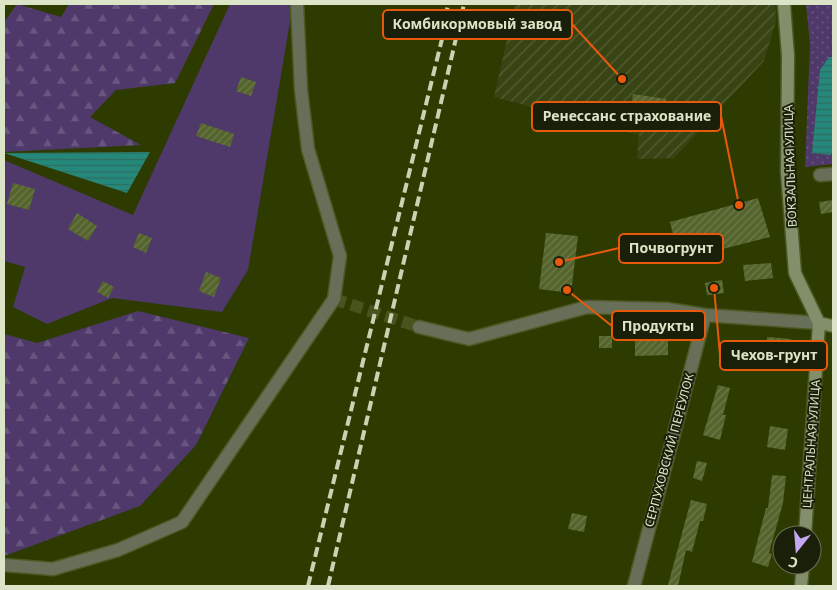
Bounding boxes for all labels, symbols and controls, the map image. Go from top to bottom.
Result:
callout: Комбикормовый завод [383,10,572,39]
text: Комбикормовый завод [392,14,562,33]
callout: Ренессанс страхование [532,102,721,131]
street label: ВОКЗАЛЬНАЯ УЛИЦА [779,104,801,227]
text: Ренессанс страхование [543,106,711,125]
callout: Почвогрунт [619,234,723,263]
text: Почвогрунт [629,238,713,257]
callout: Продукты [612,311,705,340]
text: Продукты [622,316,694,335]
callout: Чехов-грунт [720,341,827,370]
text: Чехов-грунт [731,345,817,364]
street label: СЕРПУХОВСКИЙ ПЕРЕУЛОК [640,371,698,529]
street label: ЦЕНТРАЛЬНАЯ УЛИЦА [798,379,824,509]
north arrow [772,525,822,575]
text: С [786,553,800,573]

